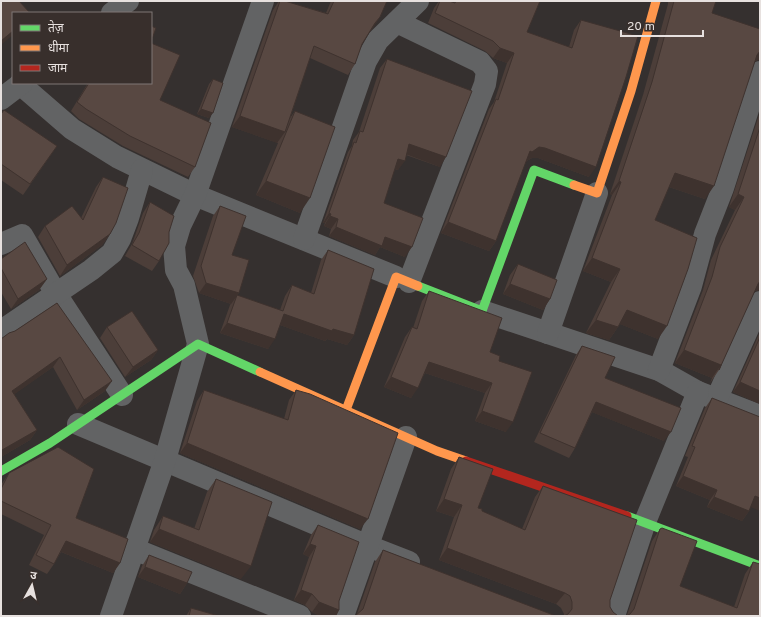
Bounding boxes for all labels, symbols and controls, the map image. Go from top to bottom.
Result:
legend [12,12,152,84]
scale bar [621,12,703,38]
text: 20 m [627,19,655,35]
text: तेज़ [48,20,65,37]
text: धीमा [48,40,70,57]
text: जाम [48,61,68,77]
north arrow [12,565,52,605]
text: उ [29,569,38,584]

